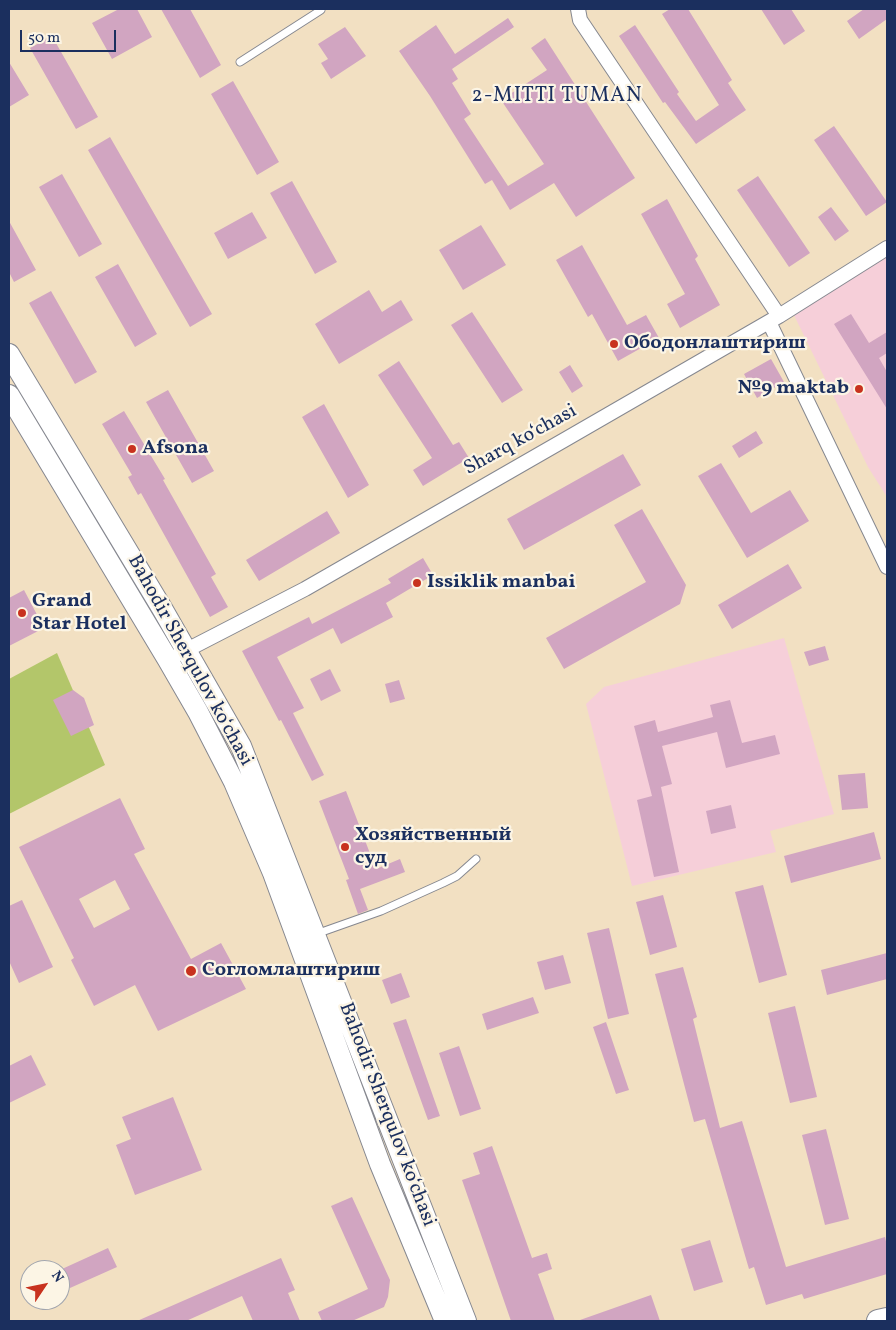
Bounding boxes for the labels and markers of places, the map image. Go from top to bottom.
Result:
place label: Ободонлаштириш [624,332,806,356]
marker: Ободонлаштириш [608,338,620,350]
place label: №9 maktab [738,377,849,401]
marker: №9 maktab [853,383,865,395]
place label: Afsona [142,437,209,461]
marker: Afsona [126,443,138,455]
place label: Issiklik manbai [427,571,575,595]
marker: Issiklik manbai [411,577,423,589]
place label: Grand Star Hotel [32,590,127,637]
marker: Grand Star Hotel [16,607,28,619]
place label: Хозяйственный суд [355,824,511,871]
marker: Хозяйственный суд [339,841,351,853]
place label: Согломлаштириш [202,959,380,983]
marker: Согломлаштириш [184,964,198,978]

